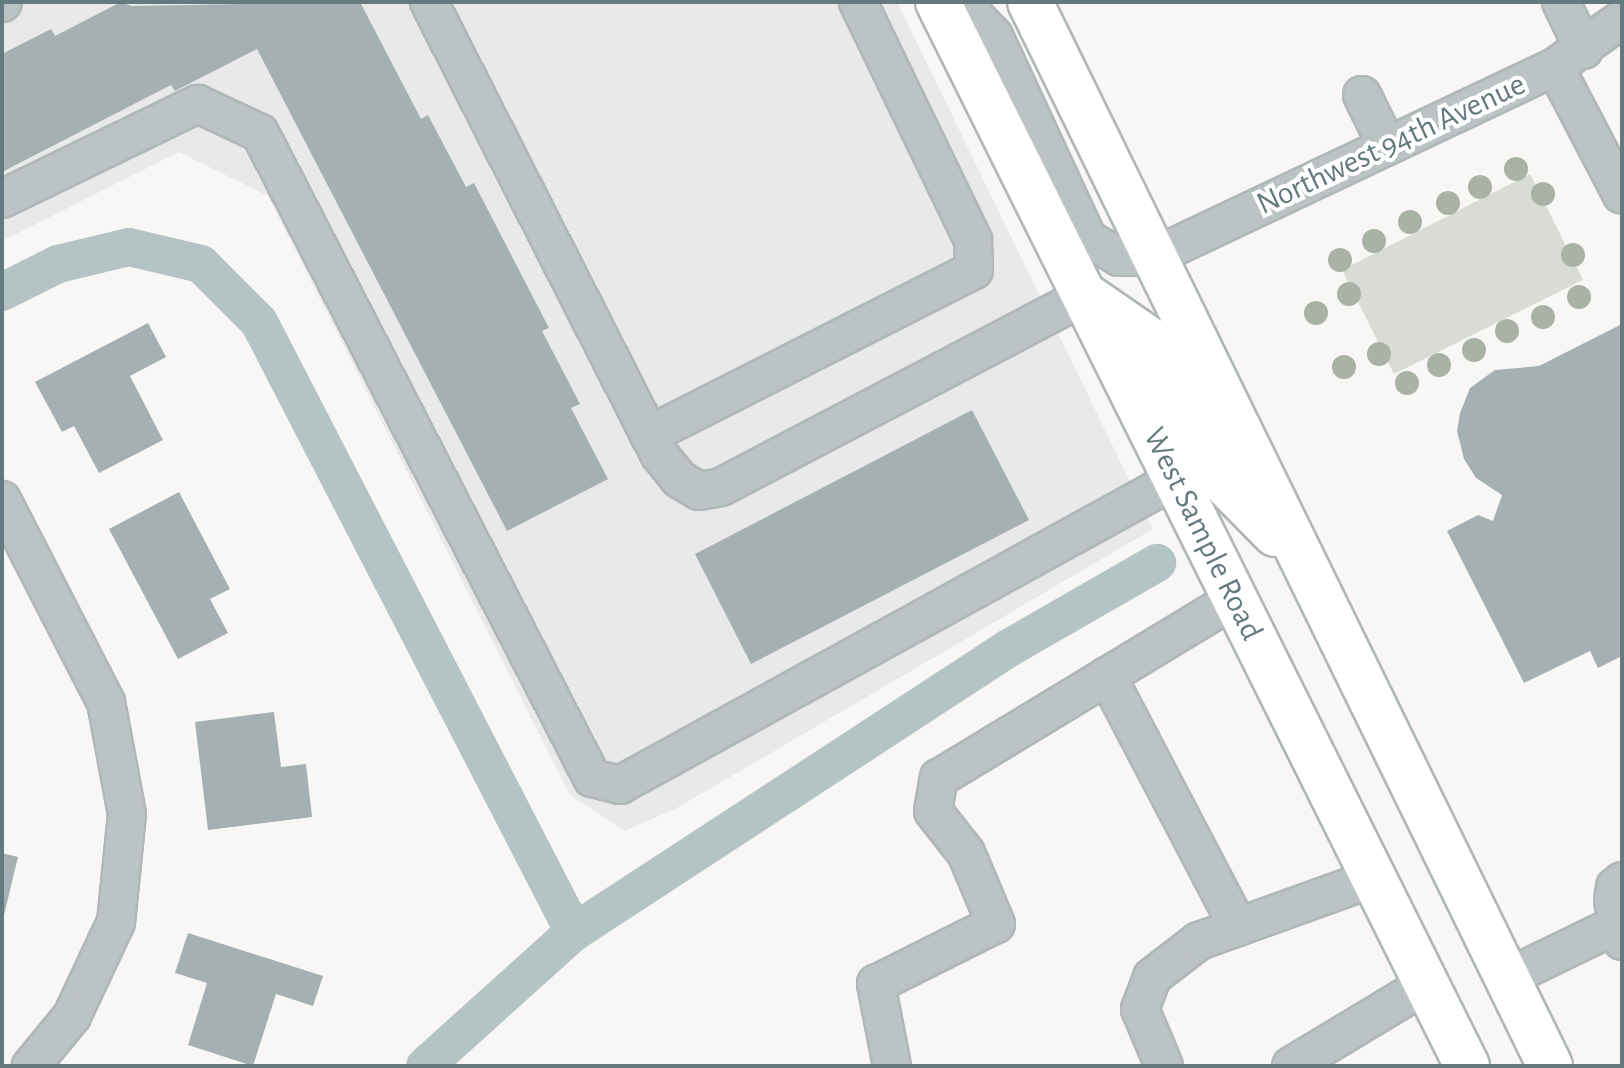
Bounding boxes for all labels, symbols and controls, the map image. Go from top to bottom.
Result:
street label: Northwest 94th Avenue [1250,65,1532,223]
street label: West Sample Road [1135,421,1271,647]

